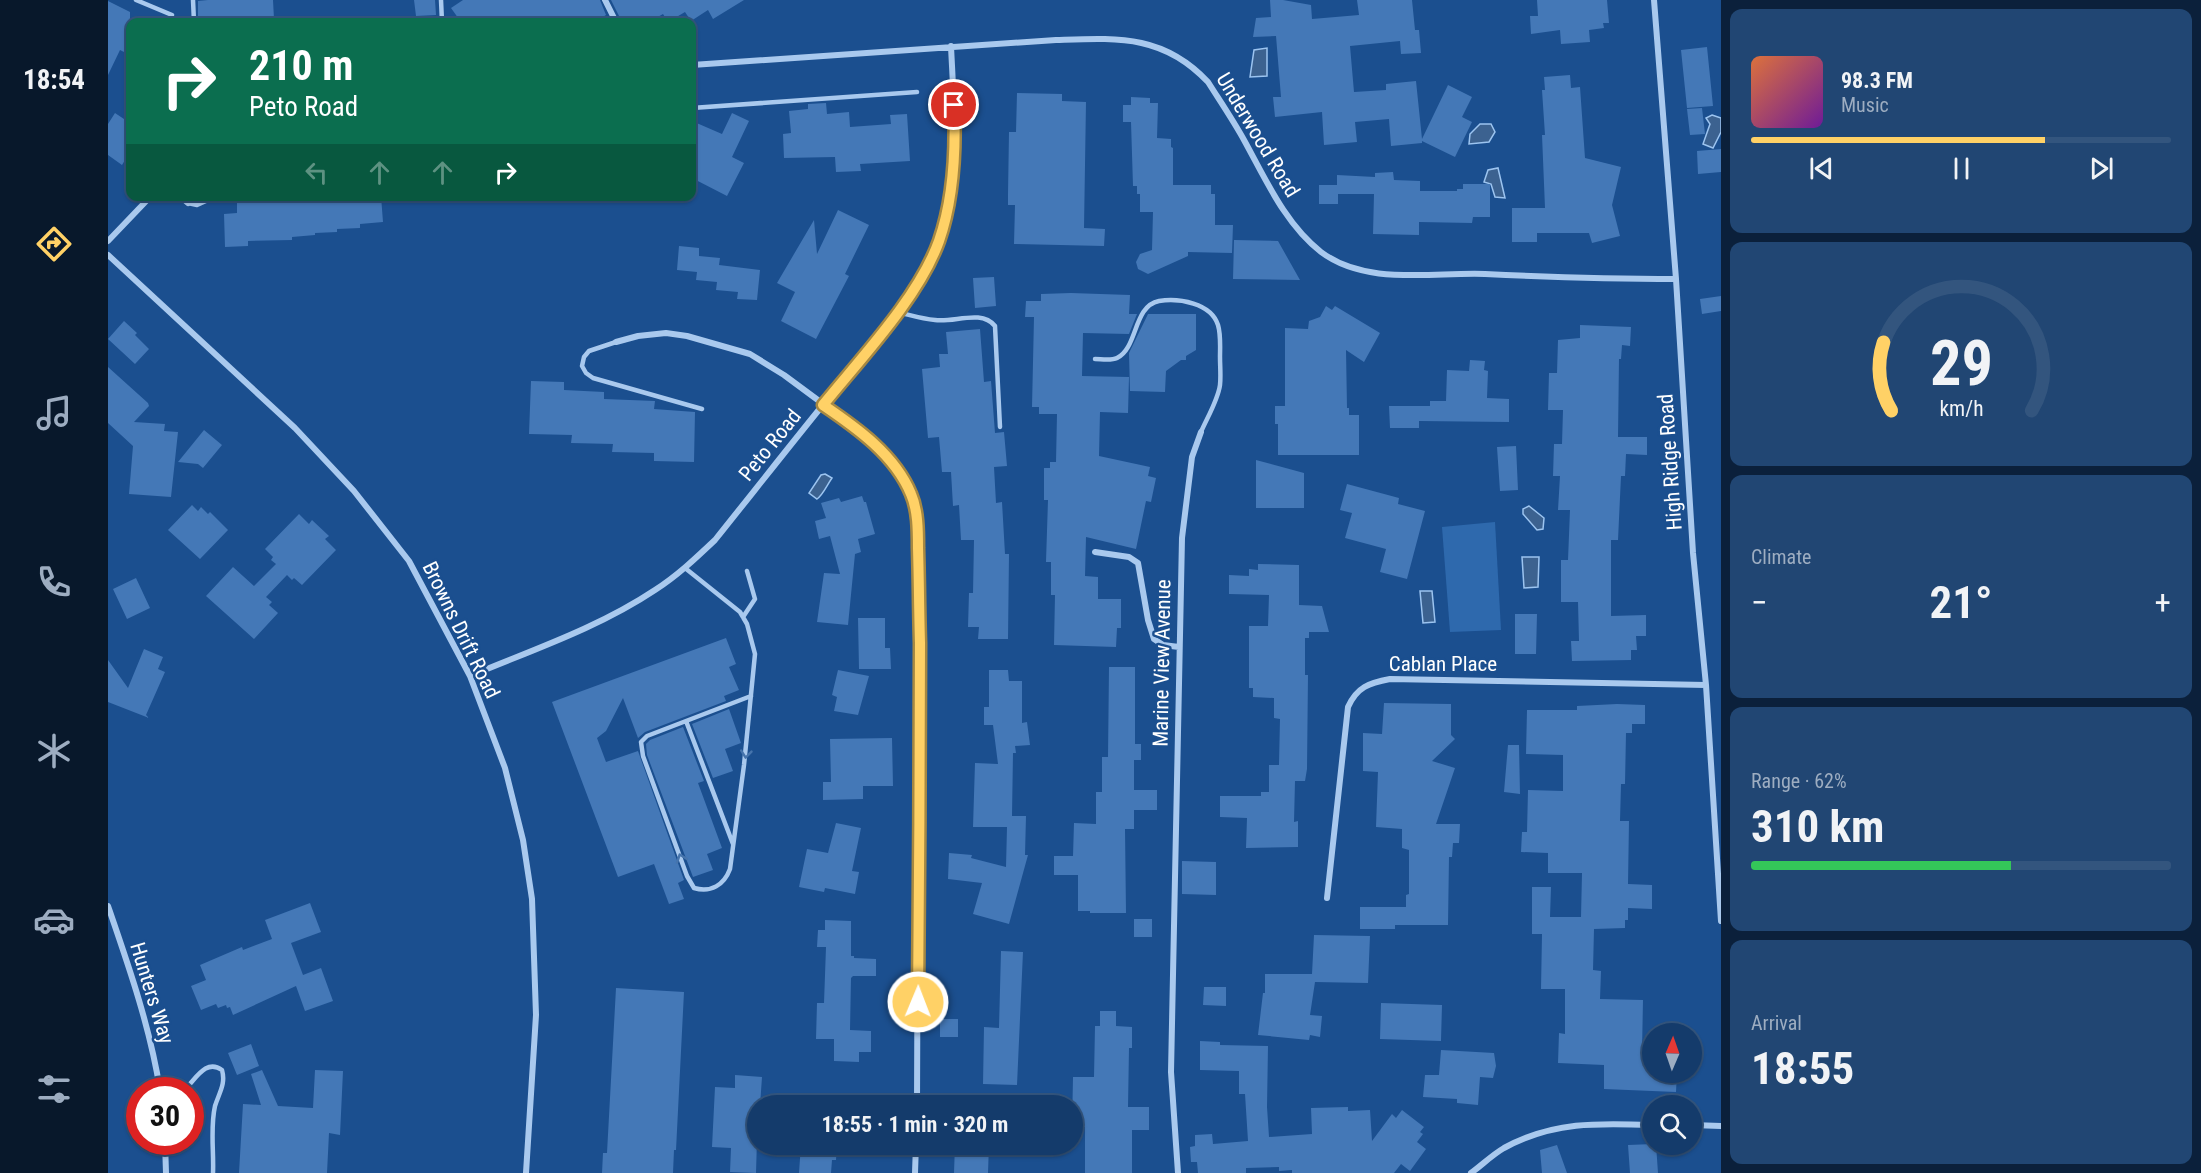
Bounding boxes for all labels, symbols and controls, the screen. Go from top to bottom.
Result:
text: 210 m [249,41,354,90]
icon: right [150,42,228,120]
text: 18:54 [23,64,85,96]
street label: Underwood Road [1211,68,1305,202]
text: 98.3 FM [1841,68,1913,93]
pin [928,79,979,130]
icon: arrive [937,88,970,121]
text: Peto Road [249,91,358,123]
text: Music [1841,93,1889,117]
icon: previous [1805,152,1838,185]
icon: pause [1945,152,1978,185]
icon: next [2085,152,2118,185]
icon: left [300,156,333,189]
icon: ahead [363,156,396,189]
icon: ahead [426,156,459,189]
icon: right [489,156,522,189]
icon: directions [33,223,75,265]
text: 29 [1929,327,1993,400]
icon: music [33,392,75,434]
street label: High Ridge Road [1653,393,1687,531]
text: km/h [1939,396,1983,421]
street label: Peto Road [734,404,806,486]
text: Climate [1751,545,1811,569]
street label: Browns Drift Road [417,558,505,702]
icon: phone [33,561,75,603]
text: 21° [1930,576,1993,629]
street label: Marine View Avenue [1149,579,1175,747]
text: − [1751,583,1768,622]
text: + [2155,583,2171,622]
street label: Cablan Place [1389,652,1497,676]
icon: climate [33,730,75,772]
one-way arrow [740,749,753,758]
text: Range · 62% [1751,769,1847,793]
text: 310 km [1751,800,1884,853]
one-way arrow [675,854,688,864]
icon: car [33,899,75,941]
street label: Hunters Way [125,940,179,1047]
position arrow [886,970,950,1034]
text: Arrival [1751,1011,1802,1035]
north arrow [1642,1023,1702,1083]
map controls [1642,1023,1702,1155]
text: 18:55 [1751,1042,1854,1095]
icon: filters [33,1068,75,1110]
speed limit sign: 30 [126,1077,204,1155]
button: search [1642,1095,1702,1155]
text: 18:55 · 1 min · 320 m [822,1112,1008,1137]

